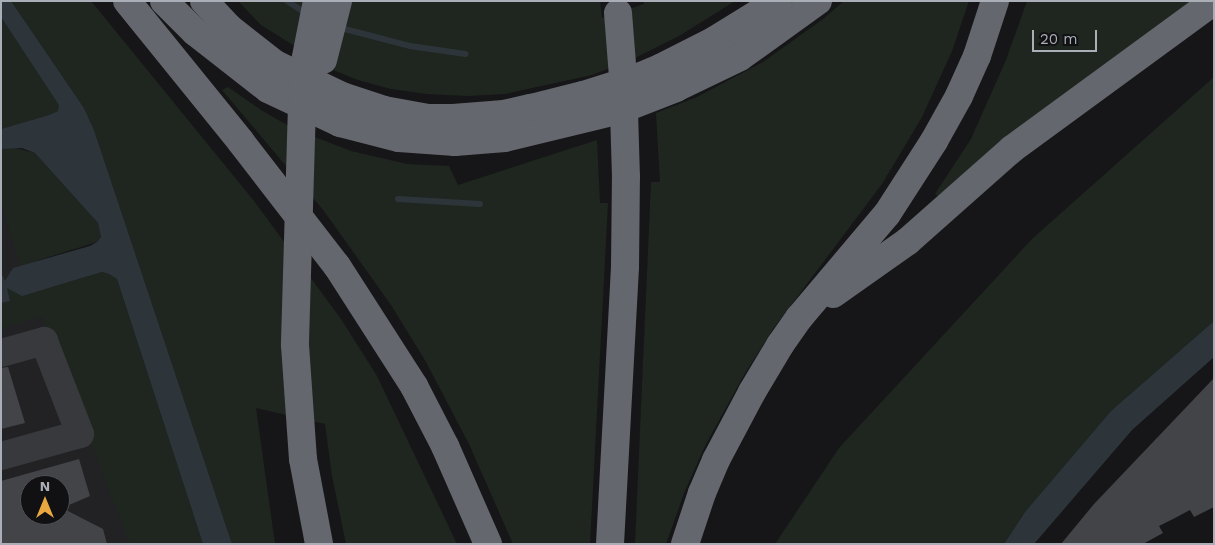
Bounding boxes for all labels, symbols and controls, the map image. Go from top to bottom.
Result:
scale bar [1035,20,1100,52]
text: 20 m [1040,30,1078,48]
north arrow [20,475,70,525]
text: N [40,478,50,494]

